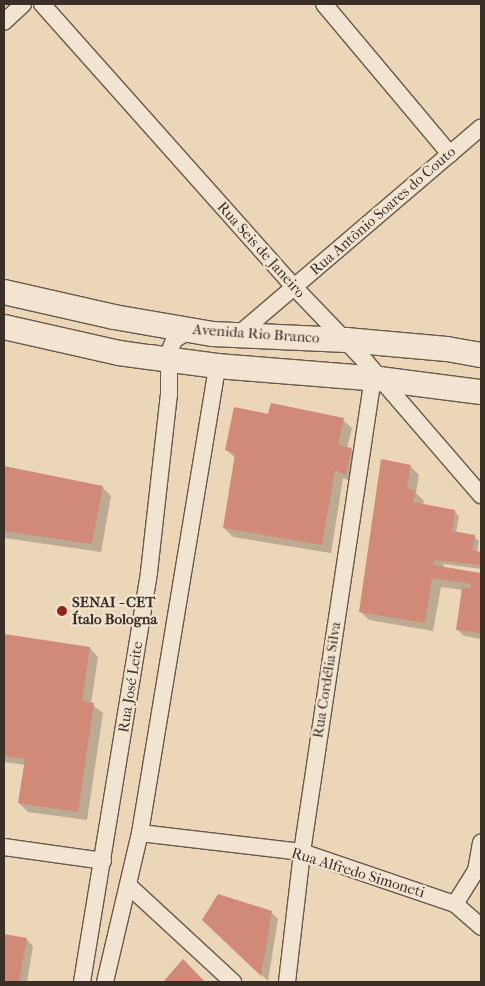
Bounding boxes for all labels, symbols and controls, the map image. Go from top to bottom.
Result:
street label: Rua Antônio Soares do Couto [307,143,459,279]
street label: Rua Seis de Janeiro [213,198,309,302]
street label: Avenida Rio Branco [192,321,320,347]
place label: SENAI - CET Ítalo Bologna [72,593,157,628]
marker: SENAI - CET Ítalo Bologna [56,605,68,617]
street label: Rua Cordélia Silva [309,620,345,740]
street label: Rua José Leite [115,640,147,734]
street label: Rua Alfredo Simoneti [289,844,427,902]

